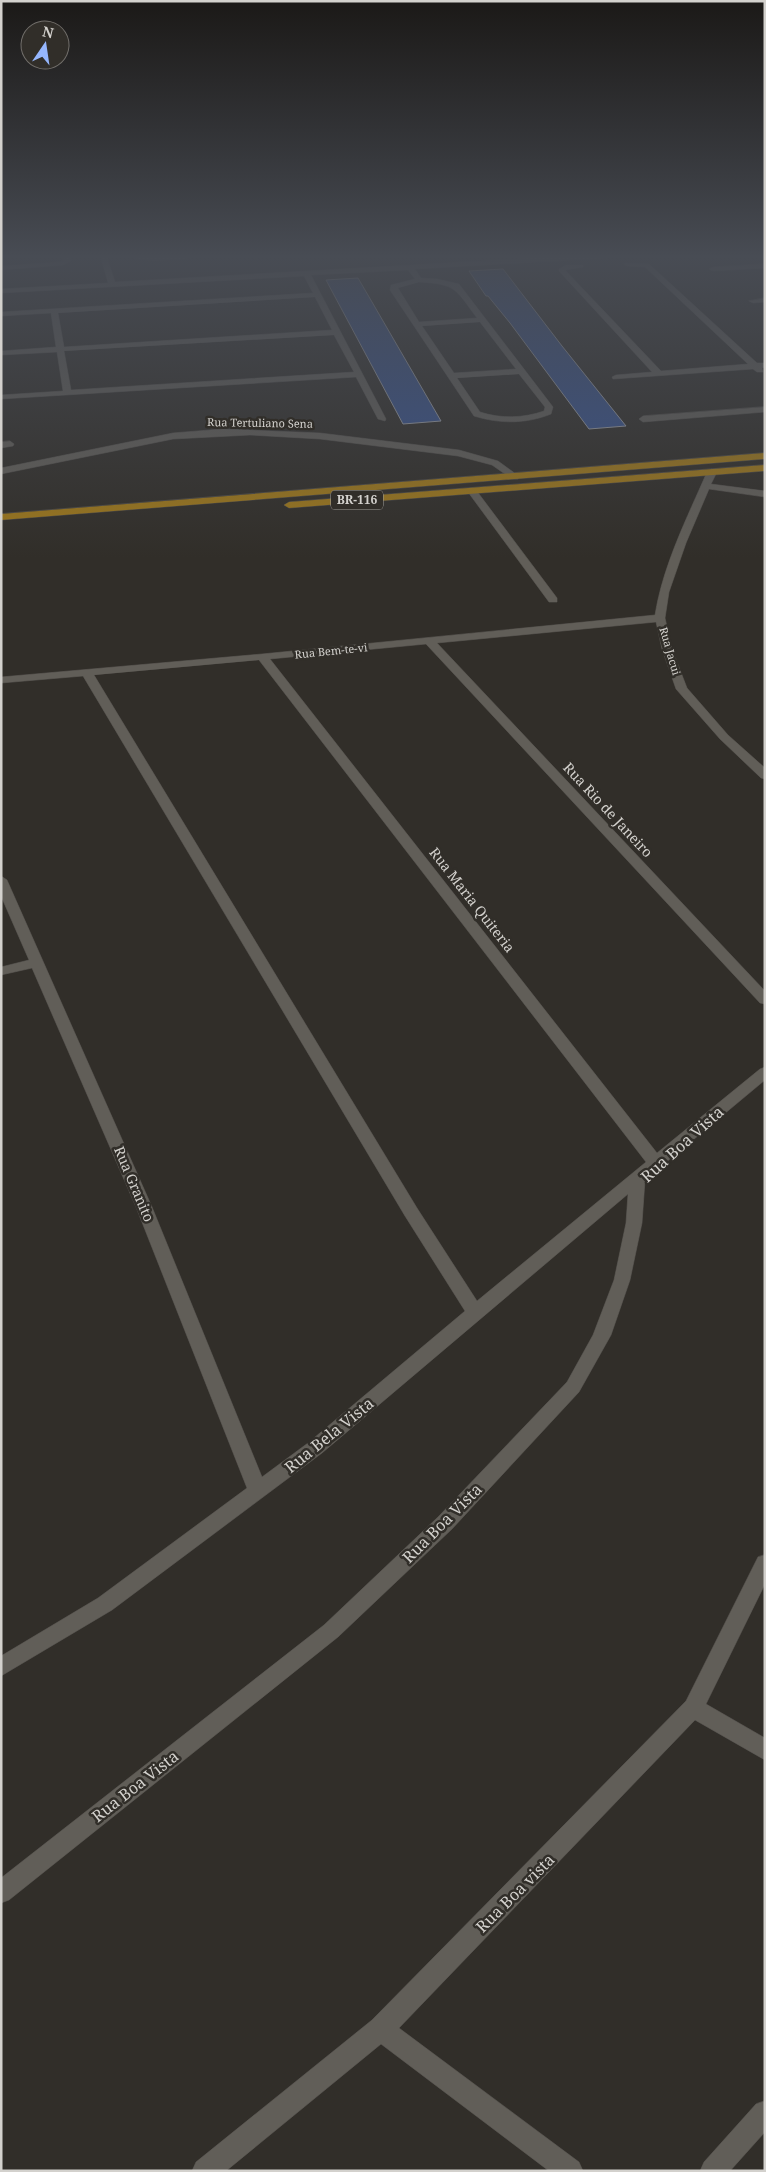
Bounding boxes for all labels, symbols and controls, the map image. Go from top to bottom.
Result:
north arrow [20,20,70,70]
text: N [41,21,56,42]
street label: Rua Tertuliano Sena [207,414,313,431]
road number: BR-116 [331,490,383,510]
street label: Rua Jacui [656,625,685,677]
street label: Rua Bem-te-vi [294,639,369,662]
street label: Rua Rio de Janeiro [559,758,657,861]
street label: Rua Maria Quiteria [425,843,519,956]
street label: Rua Boa Vista [636,1101,728,1187]
street label: Rua Granito [110,1143,159,1224]
street label: Rua Bela Vista [280,1392,378,1478]
street label: Rua Boa Vista [397,1478,487,1568]
street label: Rua Boa Vista [87,1745,183,1827]
street label: Rua Boa vista [471,1849,559,1937]

